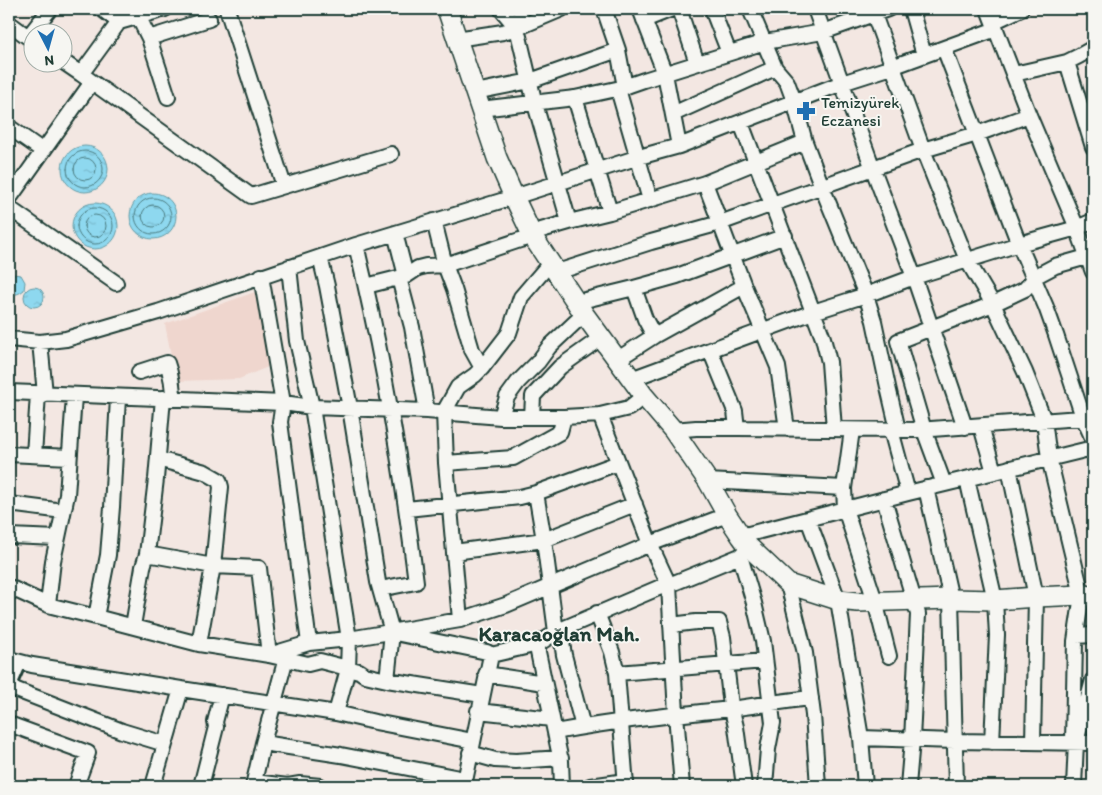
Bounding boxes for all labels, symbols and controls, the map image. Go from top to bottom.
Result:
north arrow [22,22,72,72]
text: N [44,51,55,69]
place label: Temizyürek Eczanesi [821,93,900,130]
pharmacy icon: Temizyürek Eczanesi [795,100,817,122]
district label: Karacaoğlan Mah. [478,621,640,647]

